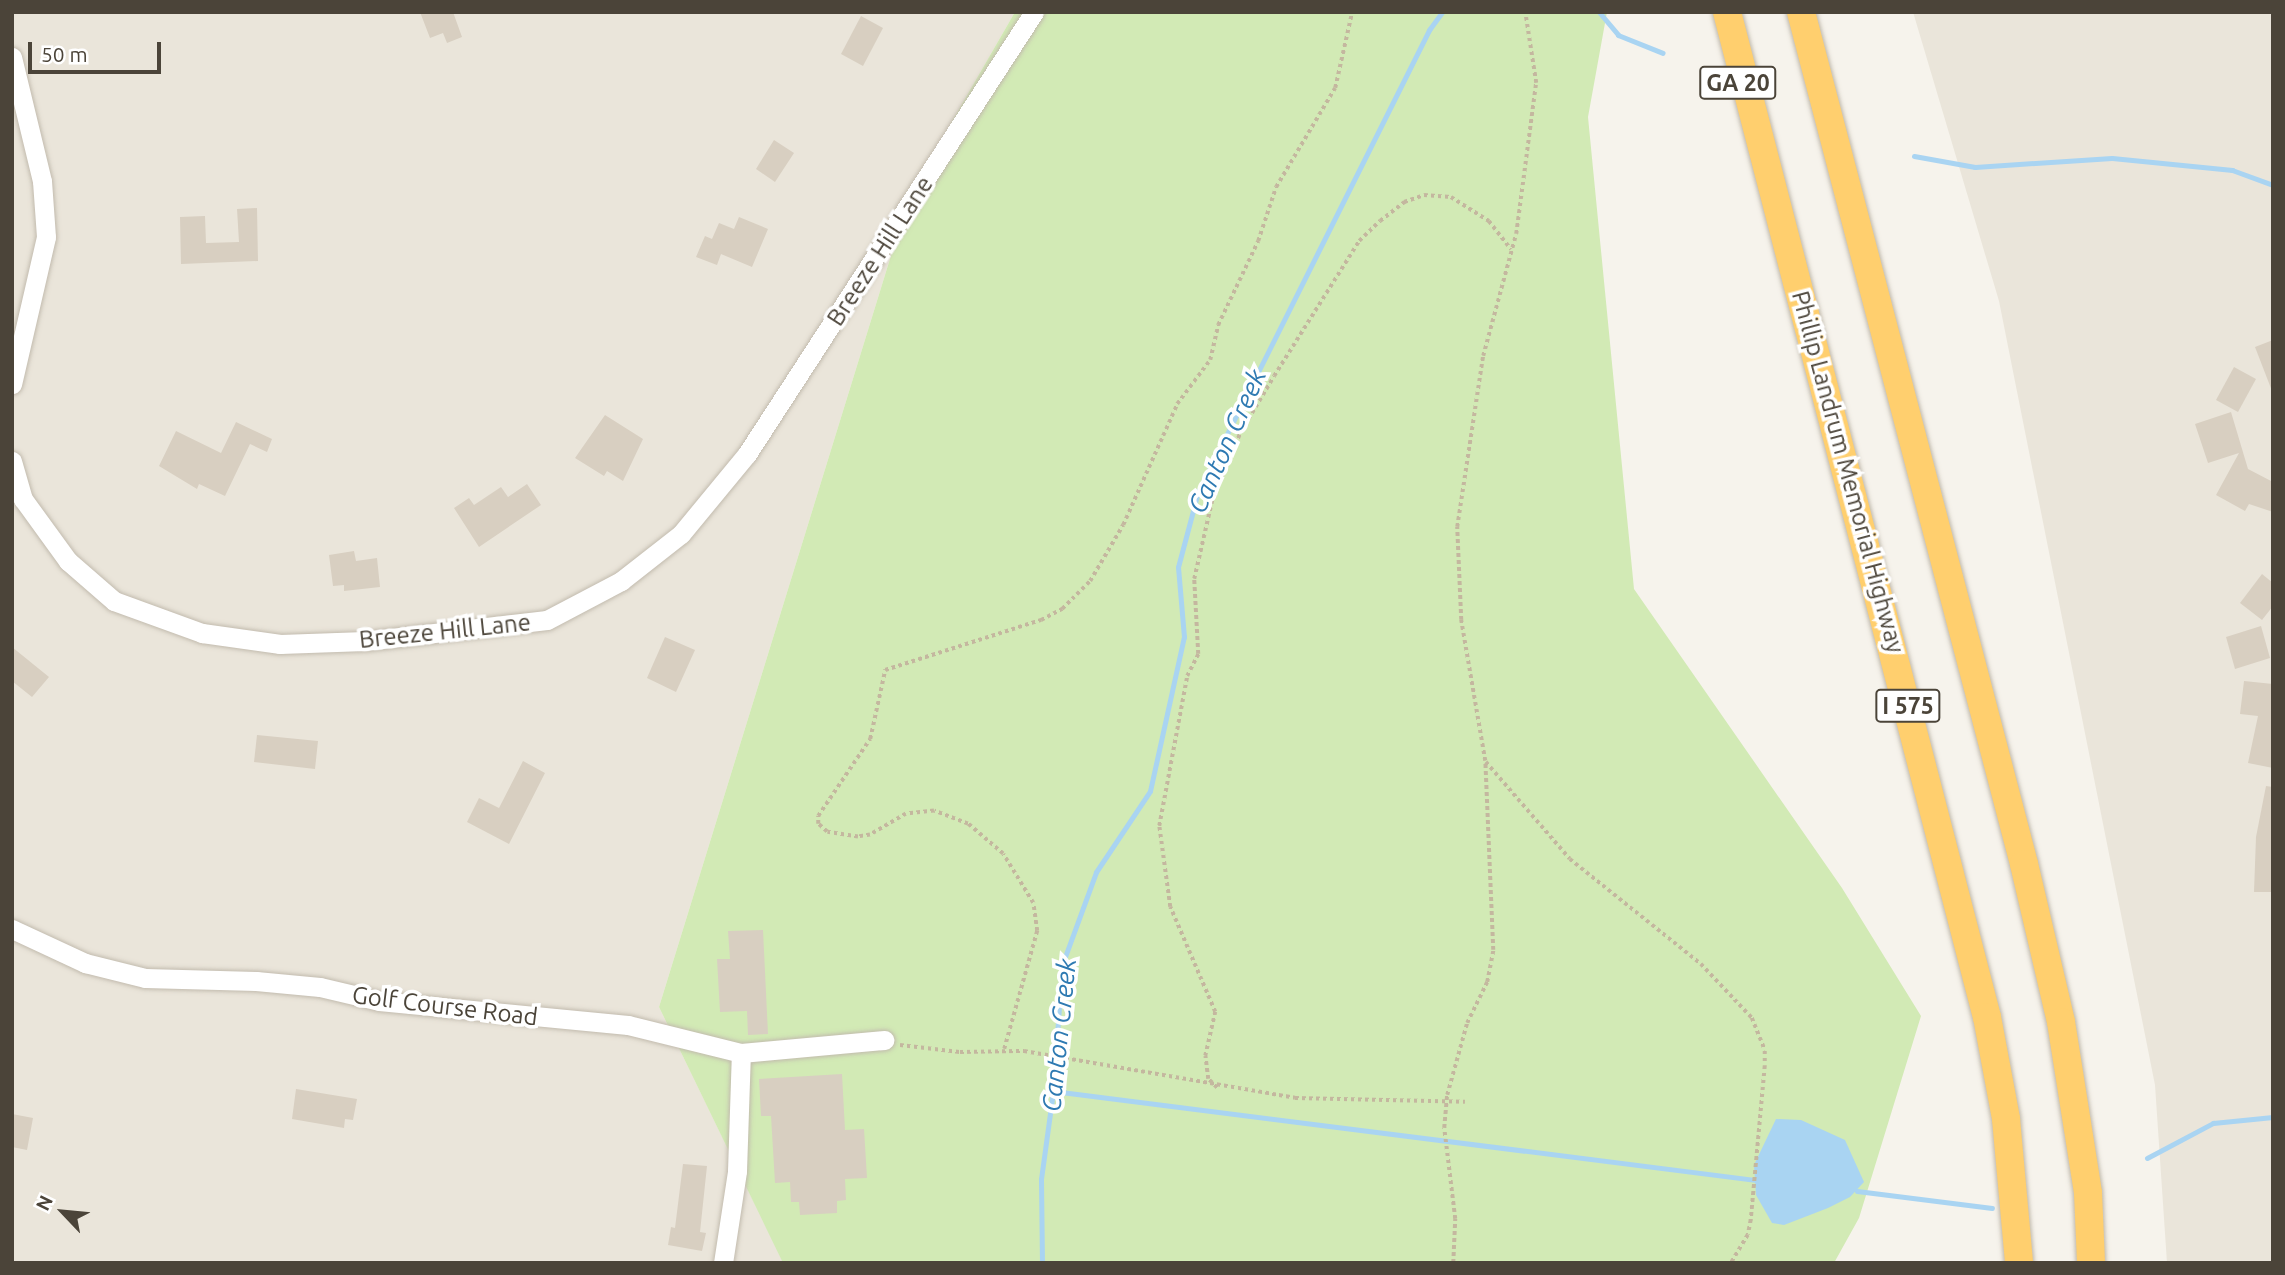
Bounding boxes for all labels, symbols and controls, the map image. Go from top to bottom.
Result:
scale bar [32,28,164,72]
text: 50 m [41,42,88,66]
road number: GA 20 [1698,64,1778,102]
street label: Breeze Hill Lane [821,171,939,331]
street label: Phillip Landrum Memorial Highway [1786,288,1910,656]
water label: Canton Creek [1181,364,1273,518]
street label: Breeze Hill Lane [358,608,532,654]
road number: I 575 [1875,686,1941,726]
water label: Canton Creek [1035,957,1083,1113]
street label: Golf Course Road [350,980,540,1032]
north arrow [28,1177,98,1247]
text: N [31,1192,57,1214]

